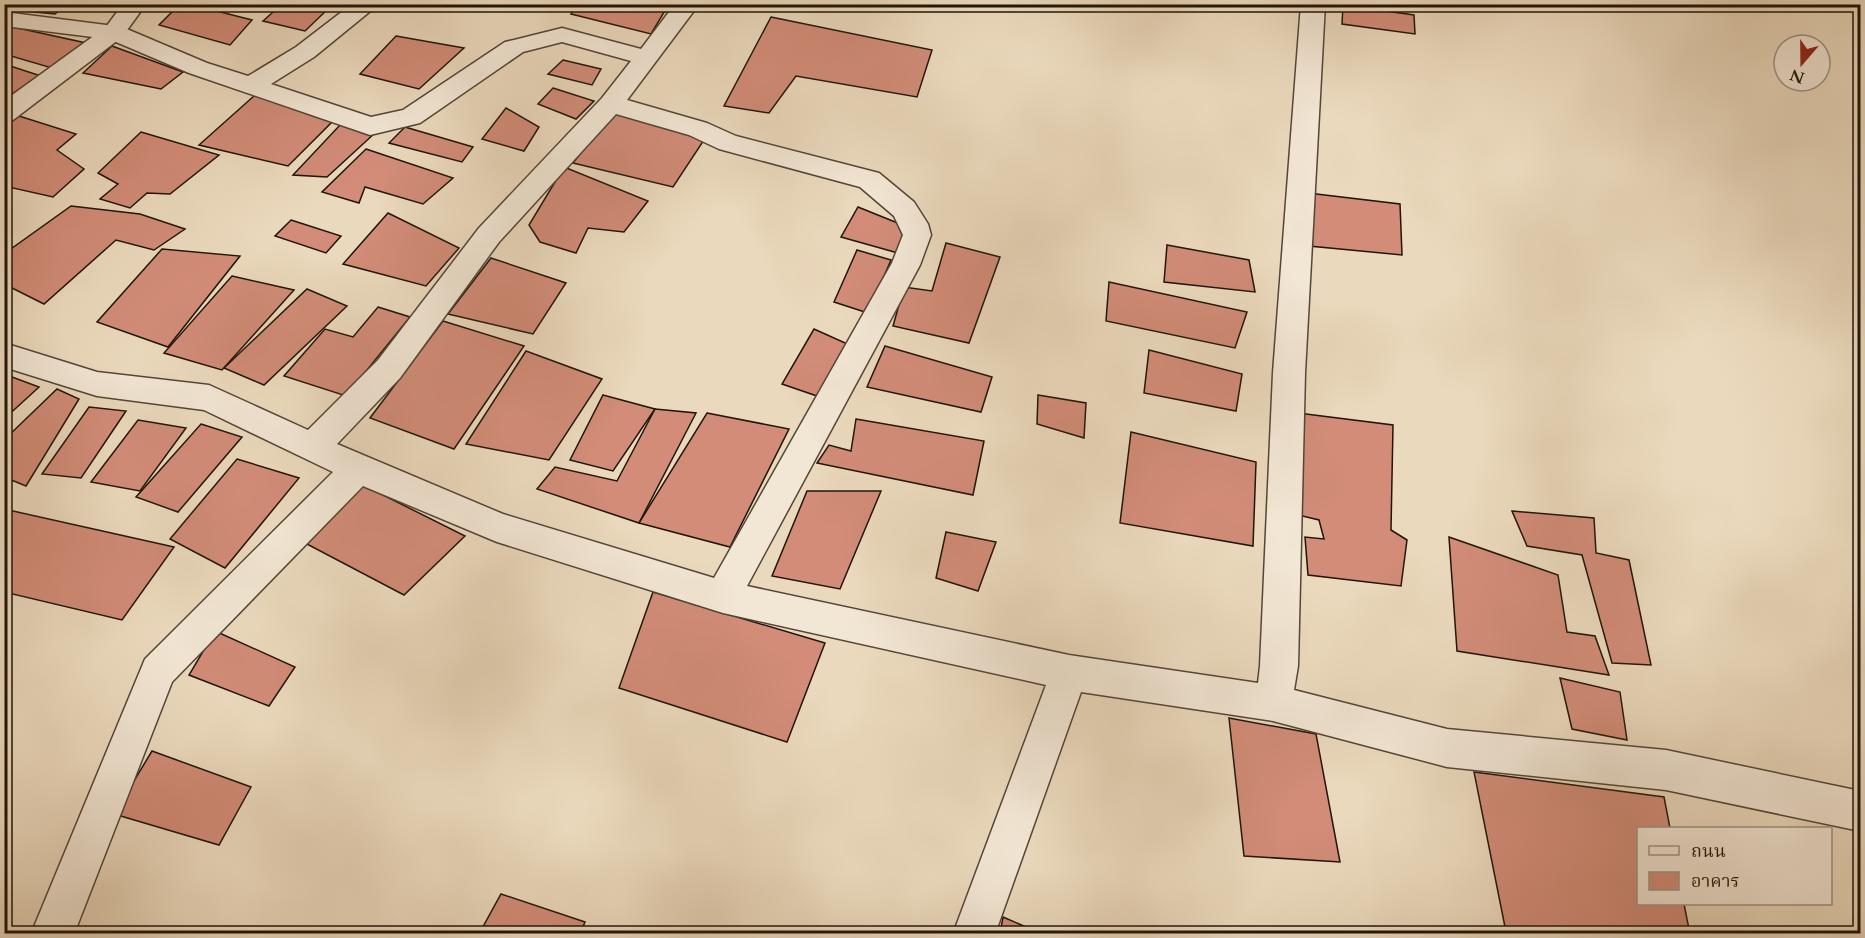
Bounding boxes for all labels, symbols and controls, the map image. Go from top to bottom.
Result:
north arrow [1772,33,1832,93]
text: N [1787,63,1808,89]
legend [1637,827,1832,905]
text: ถนน [1691,839,1726,864]
text: อาคาร [1691,869,1740,894]

